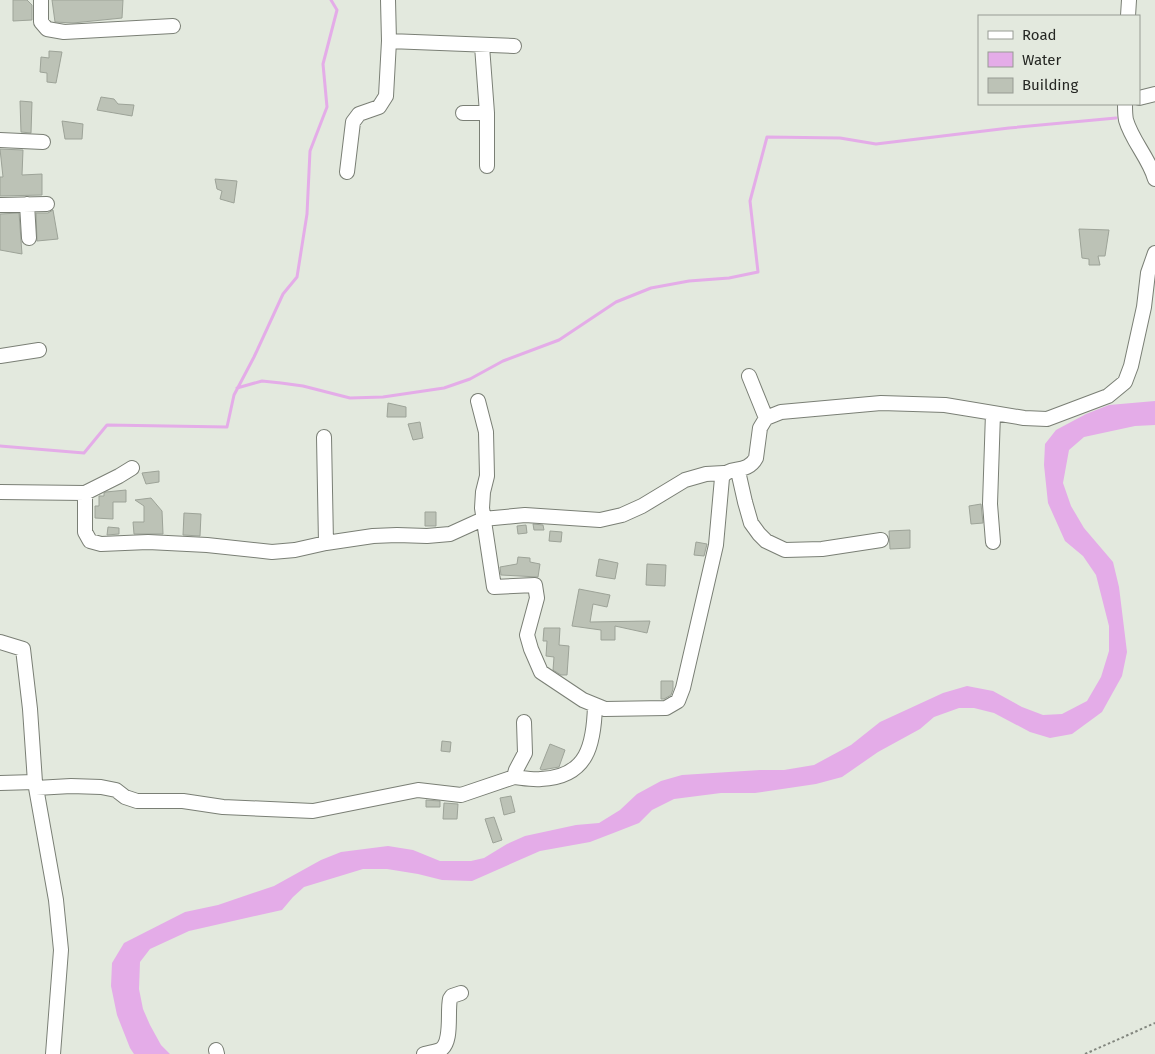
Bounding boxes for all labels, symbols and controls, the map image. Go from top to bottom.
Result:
legend [978,15,1140,105]
text: Road [1022,26,1057,44]
text: Water [1022,51,1061,69]
text: Building [1022,76,1078,94]

